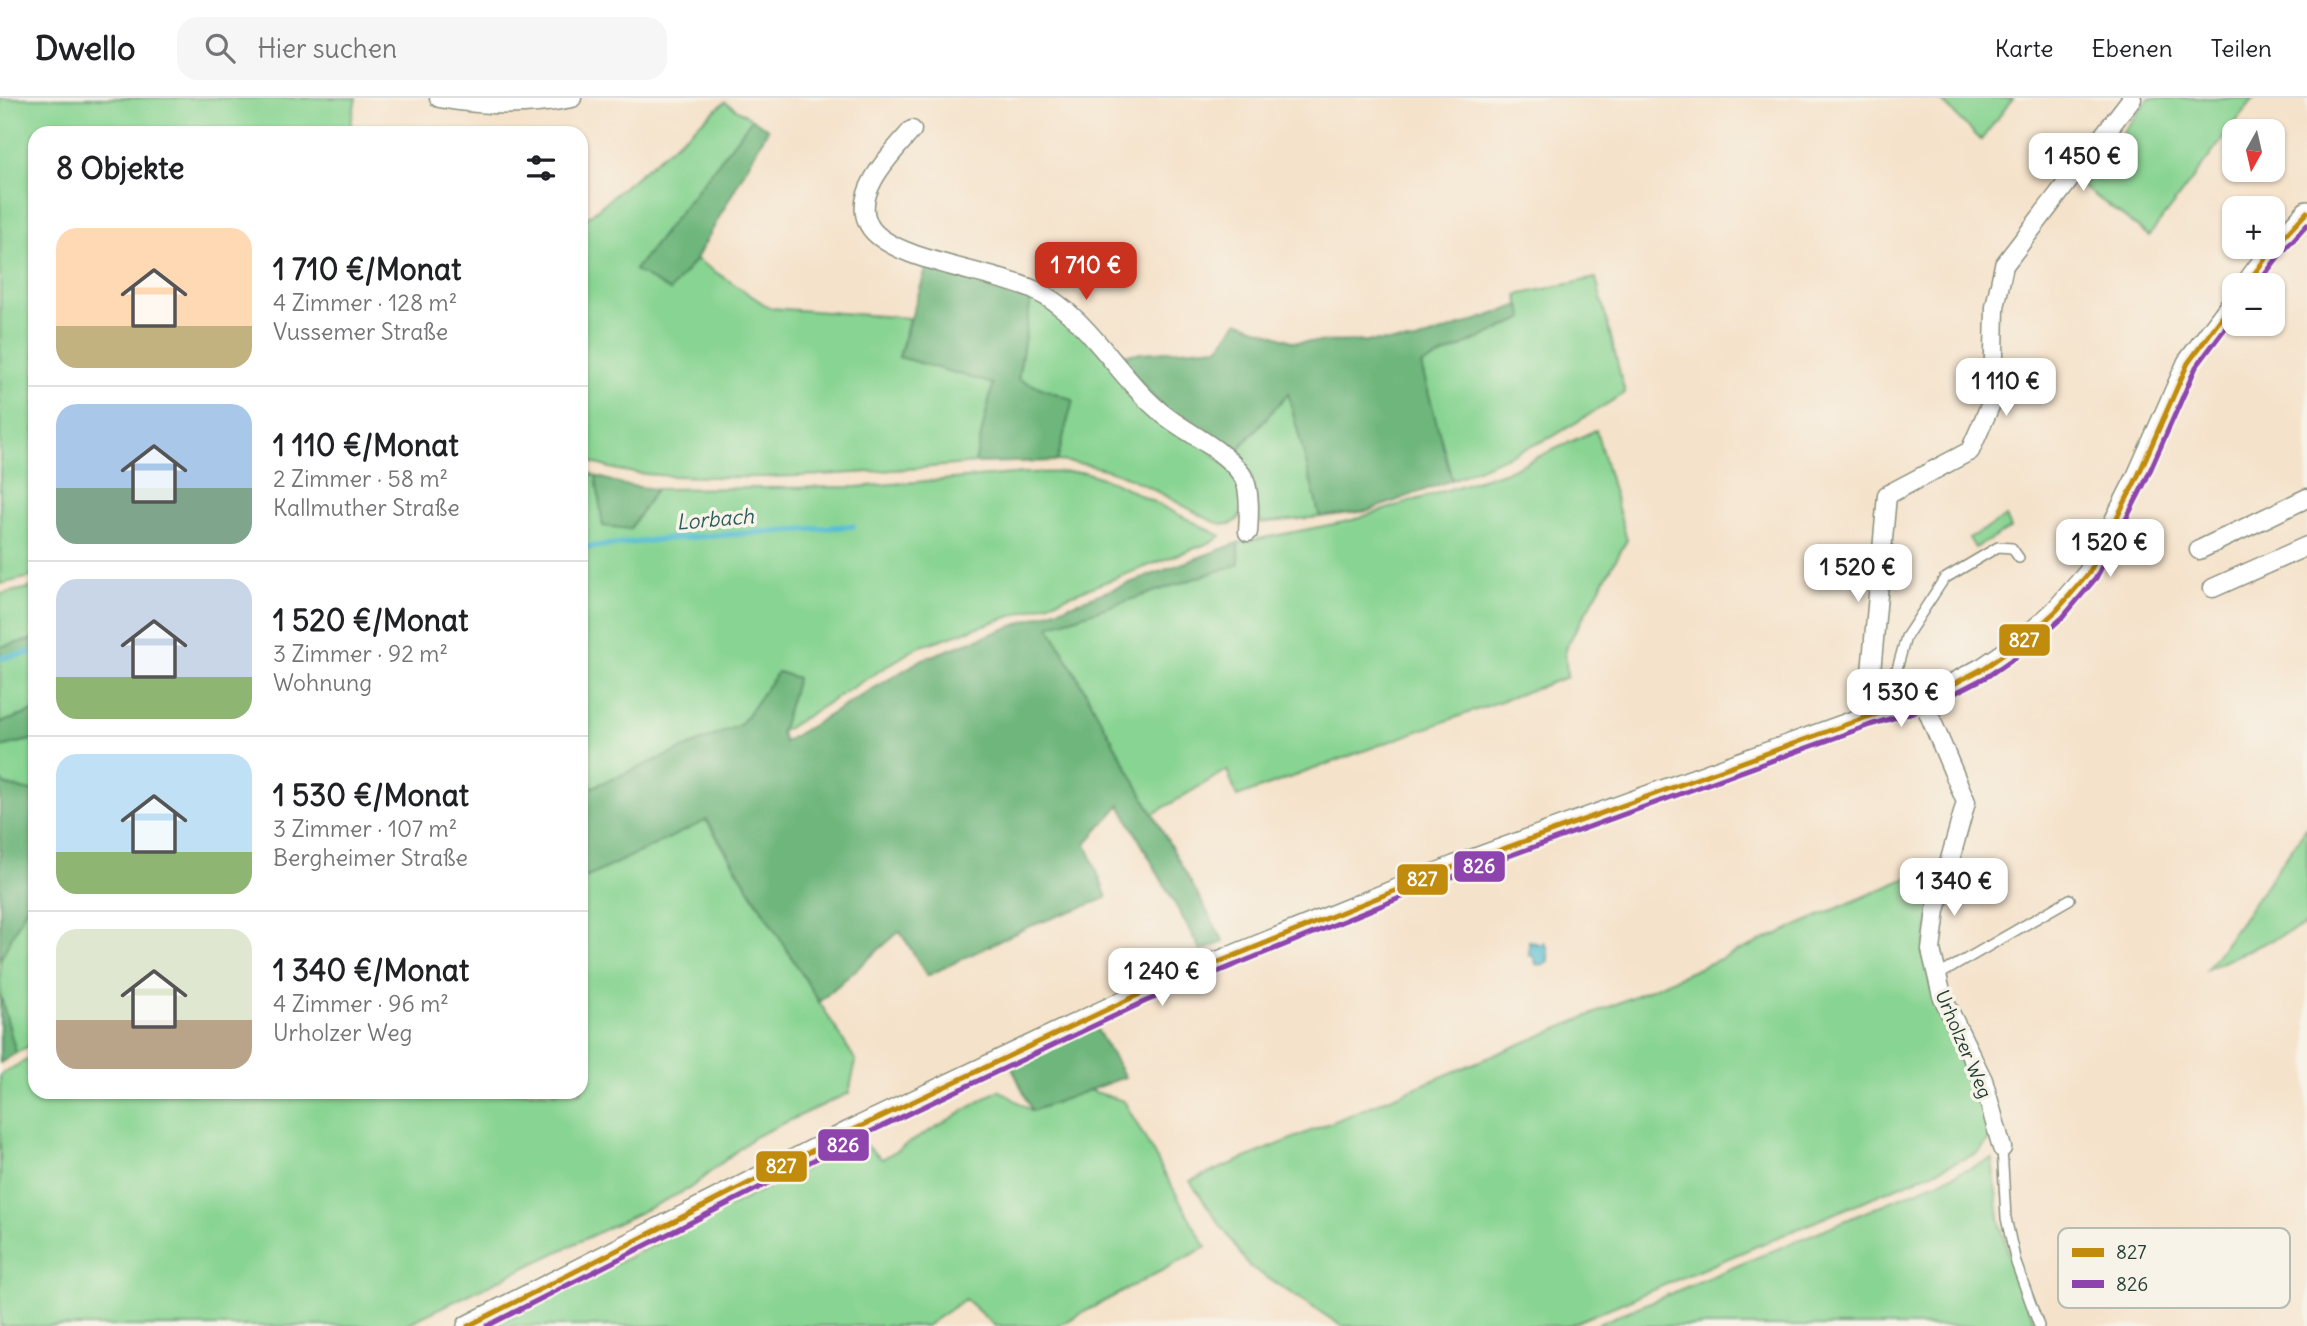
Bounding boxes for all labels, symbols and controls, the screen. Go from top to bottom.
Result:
search box [177,17,667,80]
text: Dwello [35,27,135,69]
icon: search [201,29,239,67]
text: Hier suchen [257,32,397,65]
text: Karte [1995,33,2054,63]
text: Ebenen [2092,33,2173,63]
text: Teilen [2211,33,2272,63]
north arrow [2222,119,2286,182]
map controls [2222,119,2285,336]
pin: 1 450 € [2018,134,2148,193]
text: 1 450 € [2045,141,2121,170]
text: 8 Objekte [56,149,184,187]
icon: filters [522,149,560,187]
button: + [2222,196,2285,259]
pin: 1 710 € [1021,242,1151,302]
text: 1 710 €/Monat [273,250,461,288]
text: 1 710 € [1051,250,1121,279]
icon: home [112,256,196,340]
button: − [2222,273,2285,336]
text: 4 Zimmer · 128 m² [273,288,457,317]
text: Vussemer Straße [273,317,448,346]
pin: 1 110 € [1941,358,2071,418]
text: 1 110 € [1972,366,2040,395]
text: 1 110 €/Monat [273,426,459,464]
icon: home [112,432,196,516]
text: 2 Zimmer · 58 m² [273,464,448,493]
text: Kallmuther Straße [273,493,460,522]
water label: Lorbach [675,502,756,536]
pin: 1 520 € [2045,519,2175,579]
text: 1 520 € [2072,527,2148,556]
pin: 1 520 € [1793,545,1923,604]
text: 1 520 € [1820,552,1896,581]
text: 1 520 €/Monat [273,601,468,639]
icon: home [112,607,196,691]
line badge: 827 [1998,623,2051,657]
text: 827 [2009,628,2040,652]
text: 3 Zimmer · 92 m² [273,639,448,668]
text: Wohnung [273,668,372,697]
pin: 1 530 € [1836,670,1966,729]
text: 1 530 € [1863,677,1939,706]
text: 1 530 €/Monat [273,776,469,814]
icon: home [112,782,196,866]
text: 3 Zimmer · 107 m² [273,814,457,843]
text: Bergheimer Straße [273,843,468,872]
line badge: 826 [1453,850,1506,883]
text: 826 [1463,854,1495,878]
pin: 1 340 € [1889,858,2019,918]
line badge: 827 [1396,863,1449,896]
text: 1 340 € [1916,866,1992,895]
text: 827 [1407,867,1438,891]
pin: 1 240 € [1097,948,1227,1008]
text: 1 340 €/Monat [273,951,469,989]
text: 1 240 € [1124,956,1200,985]
icon: home [112,957,196,1041]
street label: Urholzer Weg [1930,986,1998,1102]
text: 4 Zimmer · 96 m² [273,989,449,1018]
text: Urholzer Weg [273,1018,412,1047]
line badge: 826 [817,1128,870,1162]
text: 826 [827,1133,859,1157]
line badge: 827 [755,1150,808,1183]
text: 827 [766,1154,797,1178]
legend [2058,1228,2290,1308]
text: 827 [2116,1240,2147,1264]
text: 826 [2116,1272,2148,1296]

